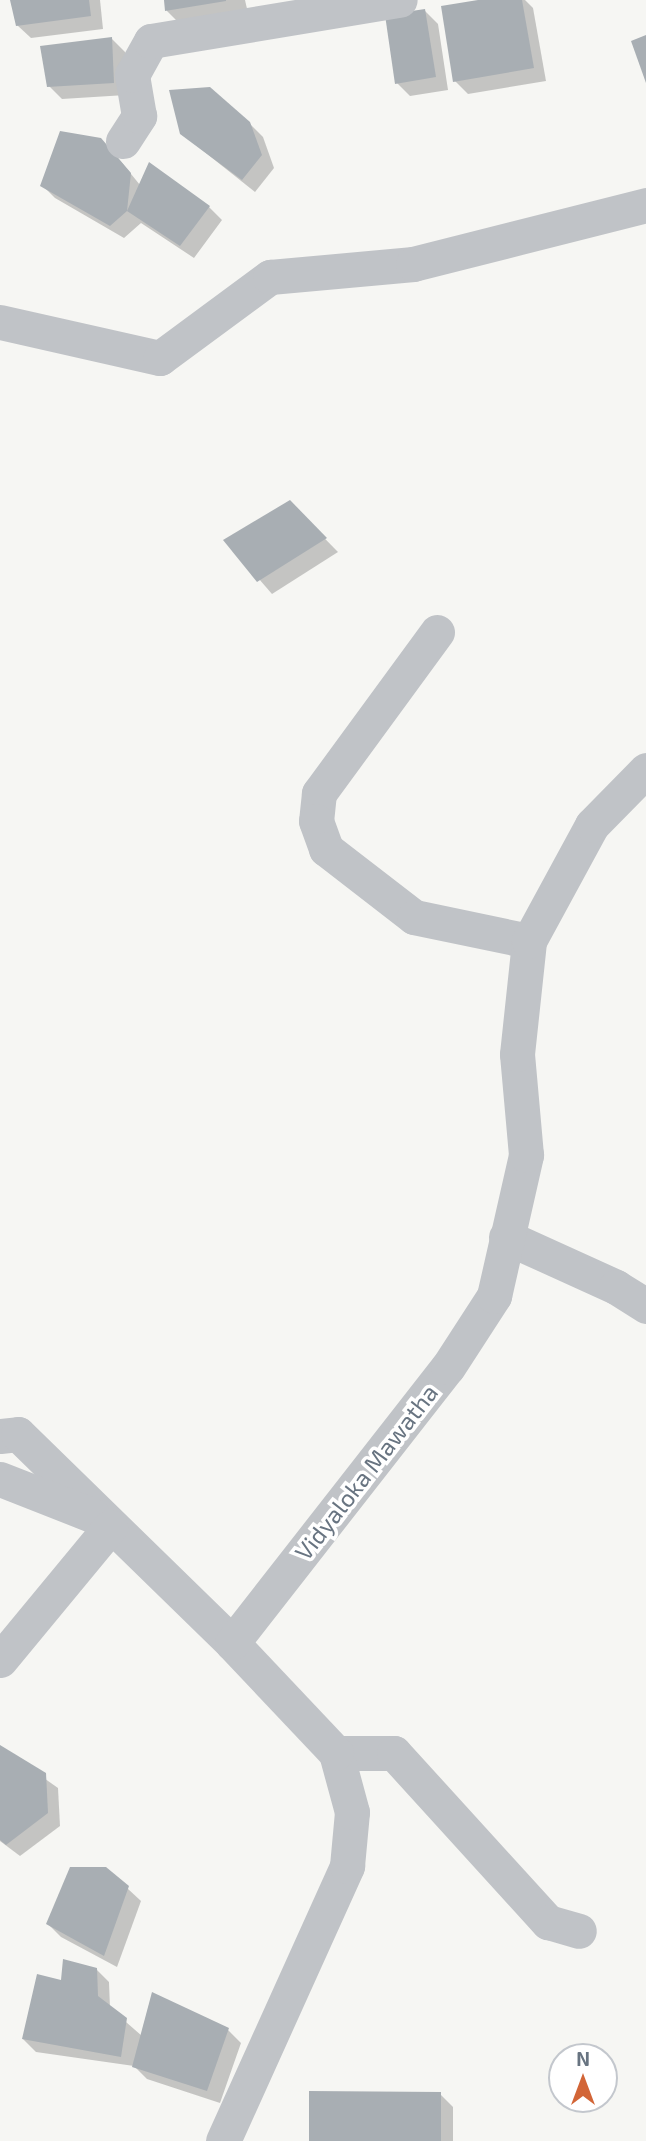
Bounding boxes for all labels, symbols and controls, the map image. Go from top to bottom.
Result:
street label: Vidyaloka Mawatha [288,1378,444,1566]
north arrow [548,2043,618,2113]
text: N [576,2047,590,2070]

